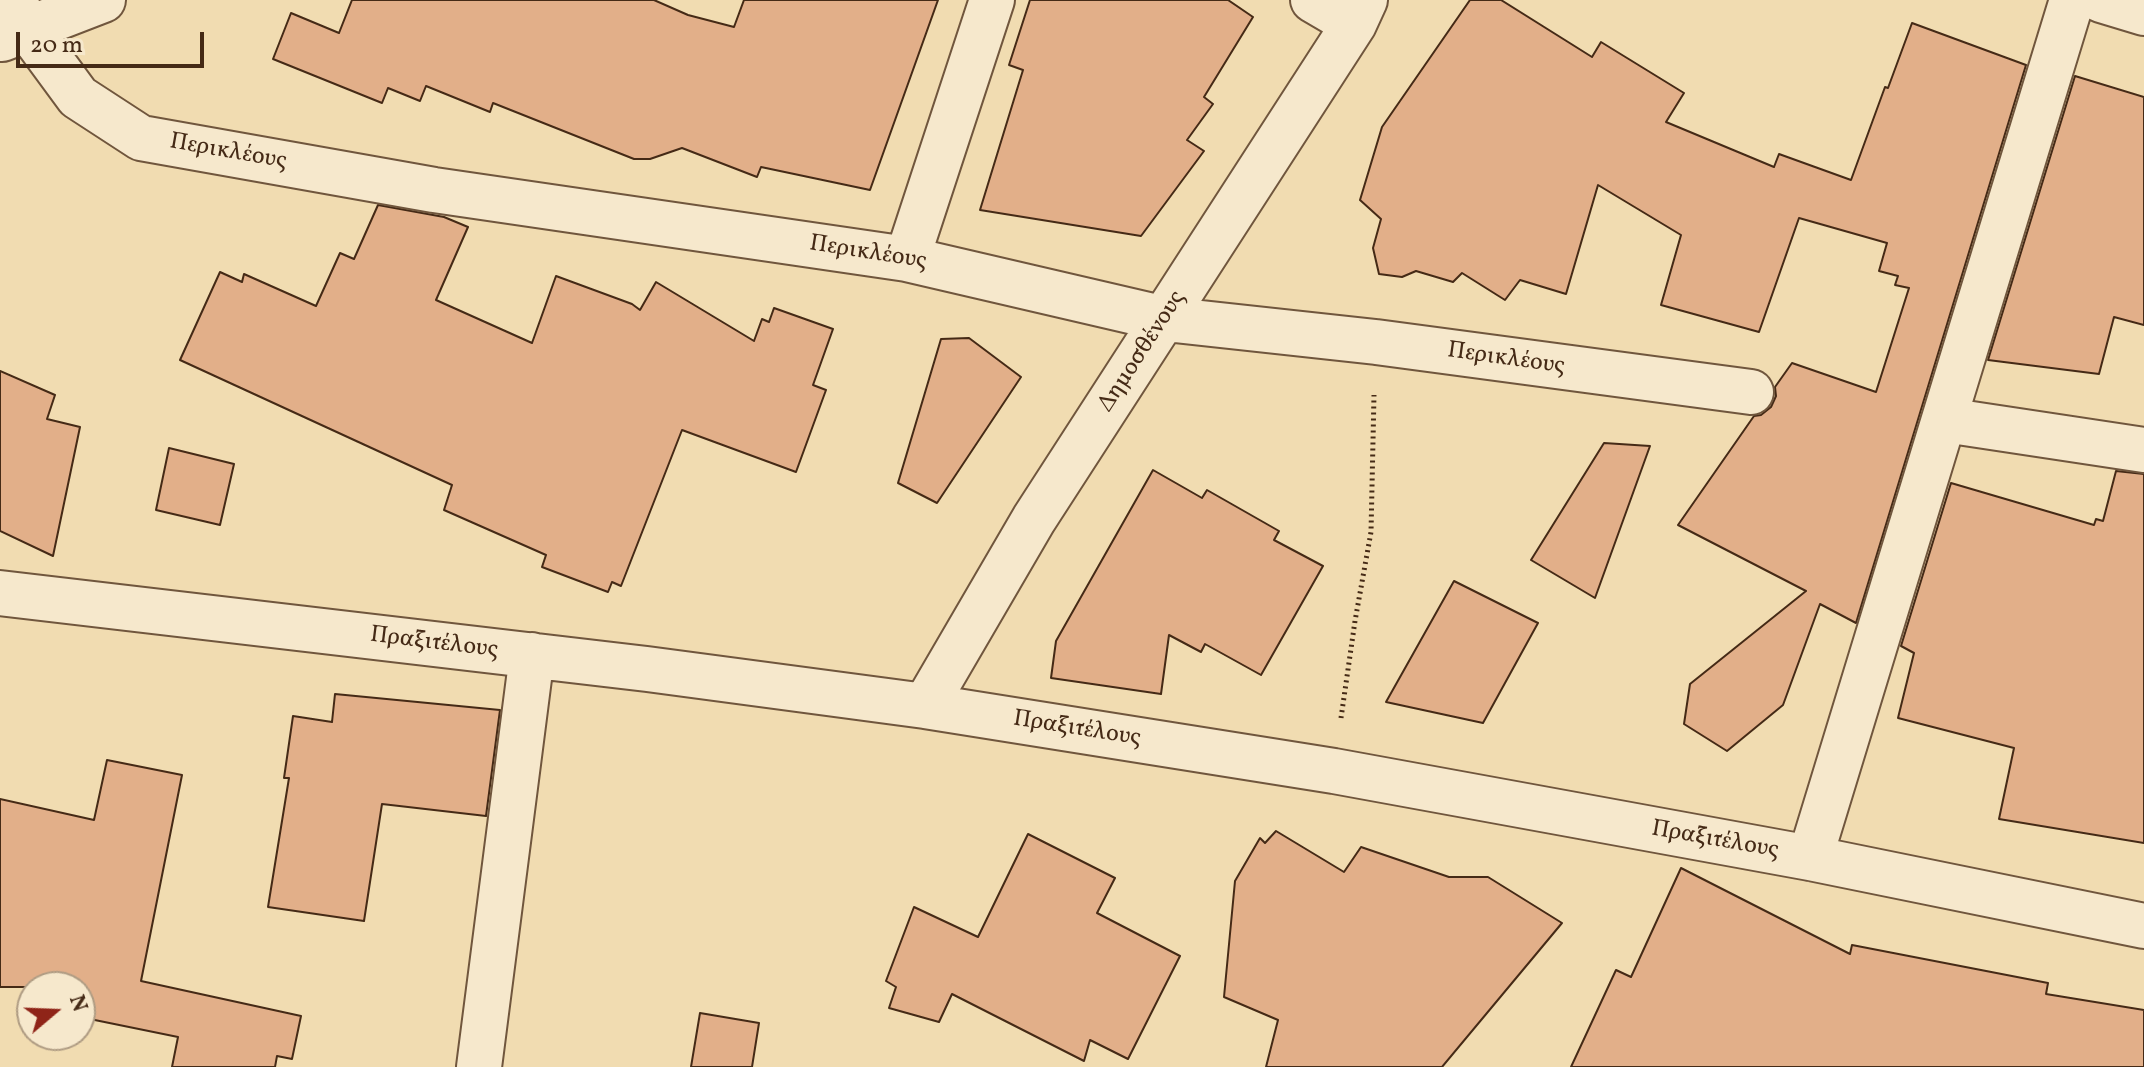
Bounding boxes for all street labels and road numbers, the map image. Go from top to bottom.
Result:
street label: Περικλέους [167,129,289,177]
street label: Περικλέους [807,231,929,277]
street label: Δημοσθένους [1093,286,1193,418]
street label: Περικλέους [1445,337,1567,383]
street label: Πραξιτέλους [368,622,500,666]
street label: Πραξιτέλους [1011,706,1143,754]
street label: Πραξιτέλους [1649,816,1781,866]

